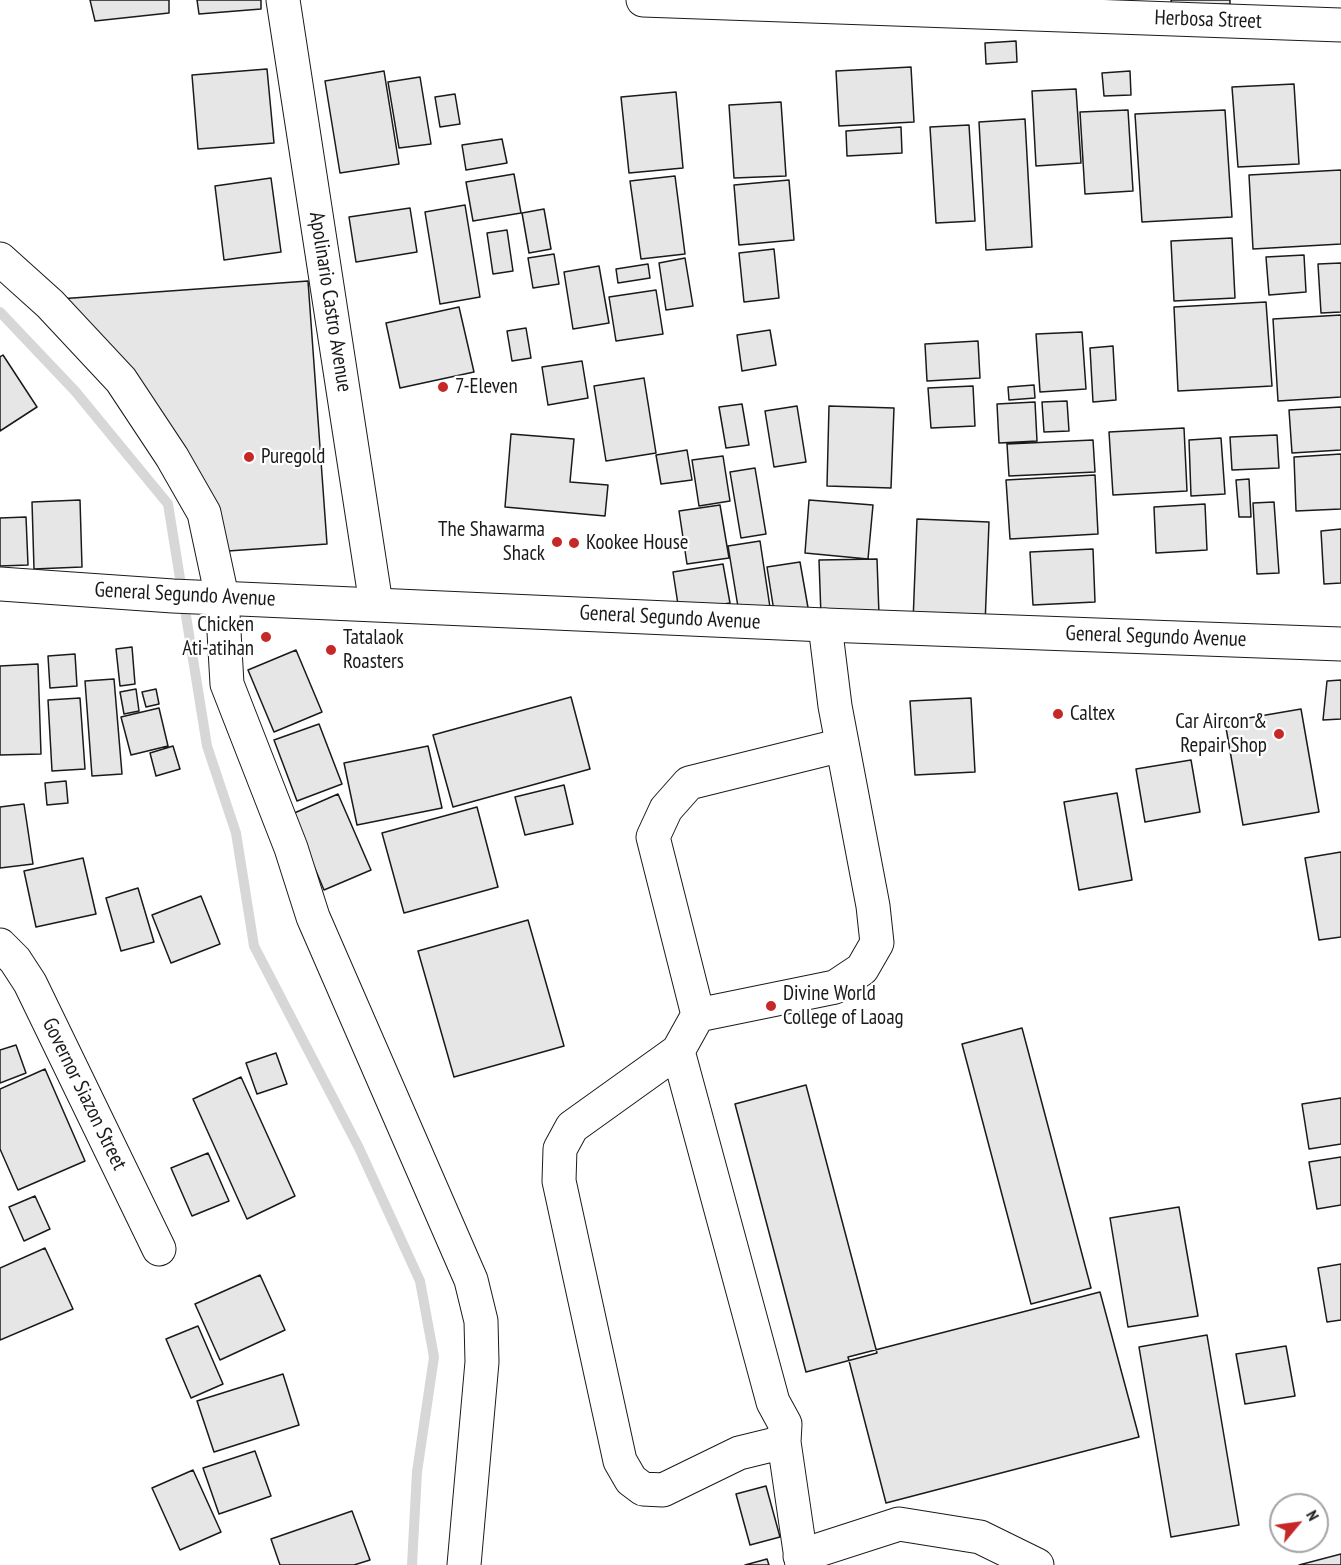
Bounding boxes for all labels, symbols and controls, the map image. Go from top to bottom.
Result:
street label: Herbosa Street [1154,6,1262,34]
street label: Apolinario Castro Avenue [303,210,357,394]
place label: 7-Eleven [455,374,518,400]
marker: 7-Eleven [436,380,450,394]
place label: Puregold [261,444,325,470]
marker: Puregold [242,450,256,464]
place label: The Shawarma Shack [438,517,545,567]
place label: Kookee House [586,530,688,556]
marker: The Shawarma Shack [550,535,564,549]
marker: Kookee House [567,536,581,550]
street label: General Segundo Avenue [94,578,276,612]
street label: General Segundo Avenue [579,601,761,635]
place label: Chicken Ati-atihan [182,612,254,662]
street label: General Segundo Avenue [1065,621,1247,653]
place label: Tatalaok Roasters [343,625,404,675]
marker: Chicken Ati-atihan [259,630,273,644]
marker: Tatalaok Roasters [324,643,338,657]
place label: Caltex [1070,701,1115,727]
marker: Caltex [1051,707,1065,721]
place label: Car Aircon & Repair Shop [1175,709,1267,759]
marker: Car Aircon & Repair Shop [1272,727,1286,741]
place label: Divine World College of Laoag [783,981,904,1031]
marker: Divine World College of Laoag [764,999,778,1013]
street label: Governor Siazon Street [36,1014,132,1174]
north arrow [1269,1493,1329,1553]
text: N [1302,1507,1324,1524]

